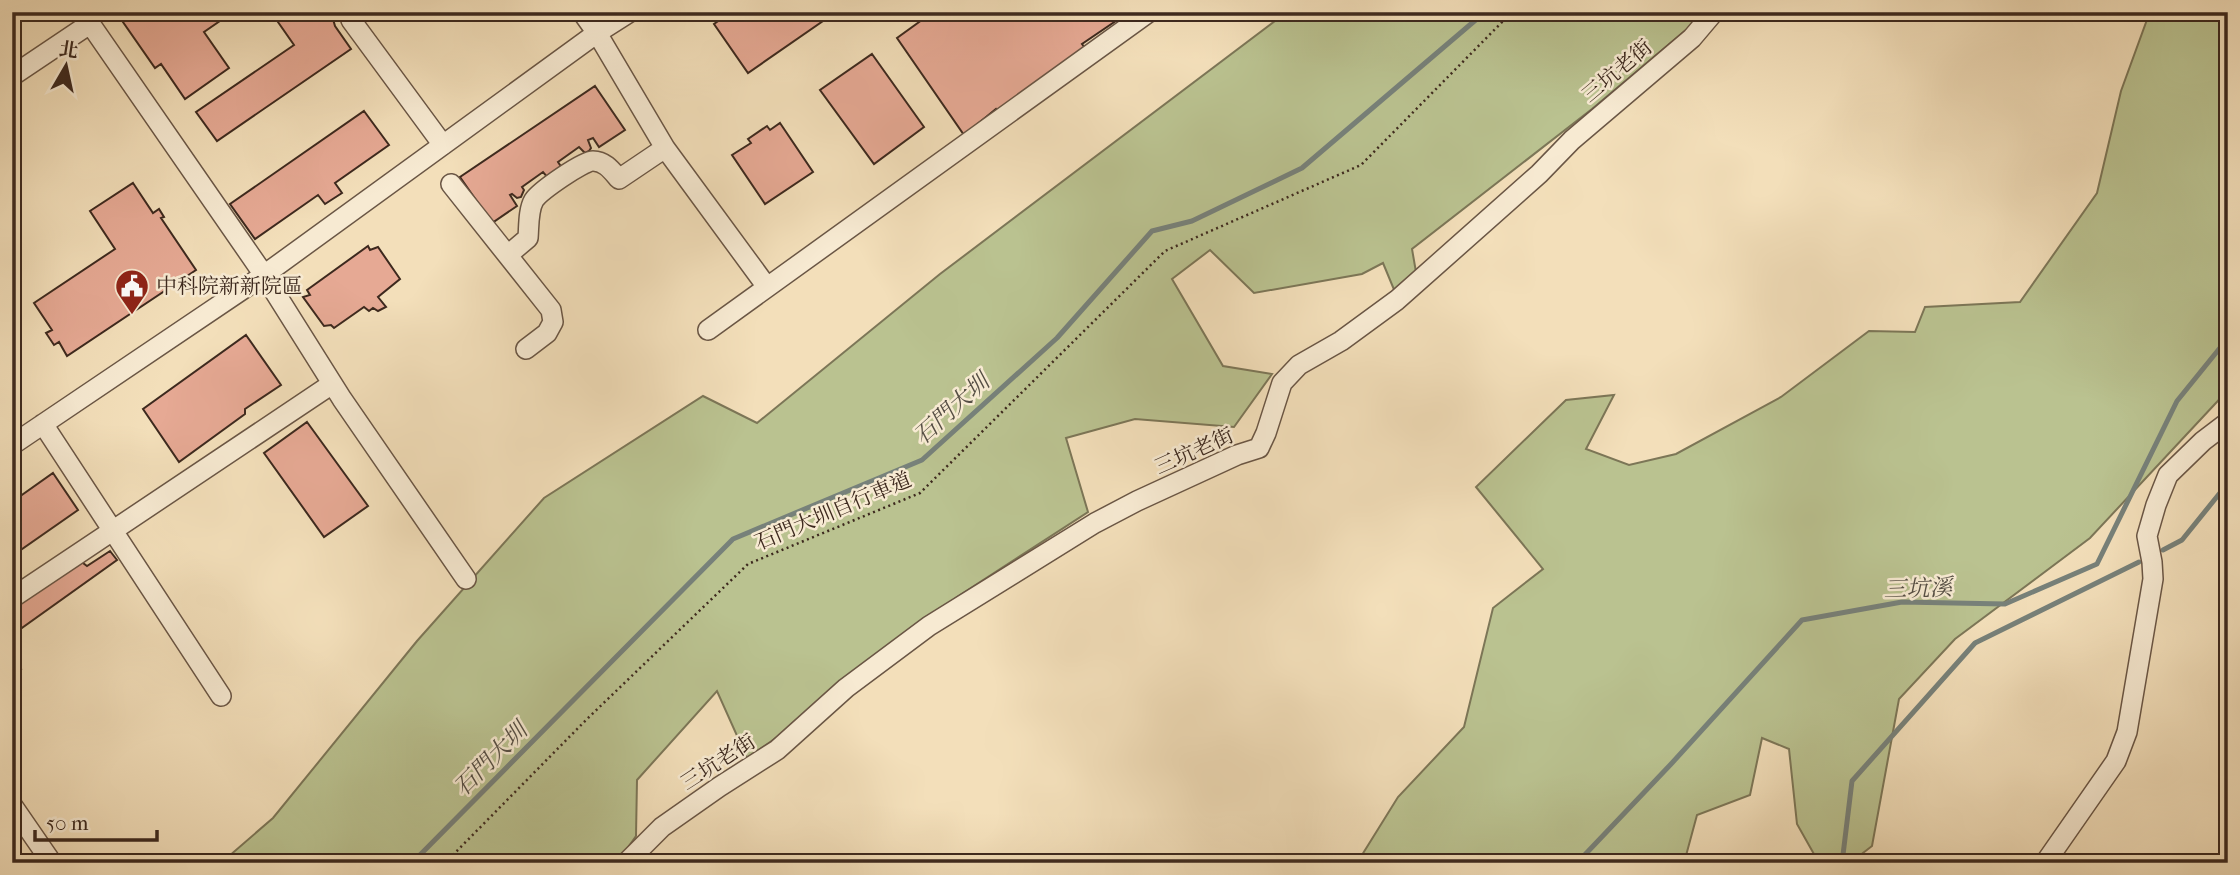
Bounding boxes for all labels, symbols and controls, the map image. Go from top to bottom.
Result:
north arrow [32,32,102,102]
street label: 三坑老街 [1577,35,1657,107]
text: 北 [57,38,80,63]
public building icon: 中科院新新院區 [113,267,151,316]
place label: 中科院新新院區 [156,274,303,298]
water label: 石門大圳 [908,366,998,450]
street label: 三坑老街 [1151,423,1237,479]
street label: 石門大圳自行車道 [751,467,915,555]
water label: 三坑溪 [1883,574,1956,603]
water label: 石門大圳 [448,714,535,801]
street label: 三坑老街 [676,729,760,795]
scale bar [35,798,158,842]
text: 50 m [46,811,89,835]

